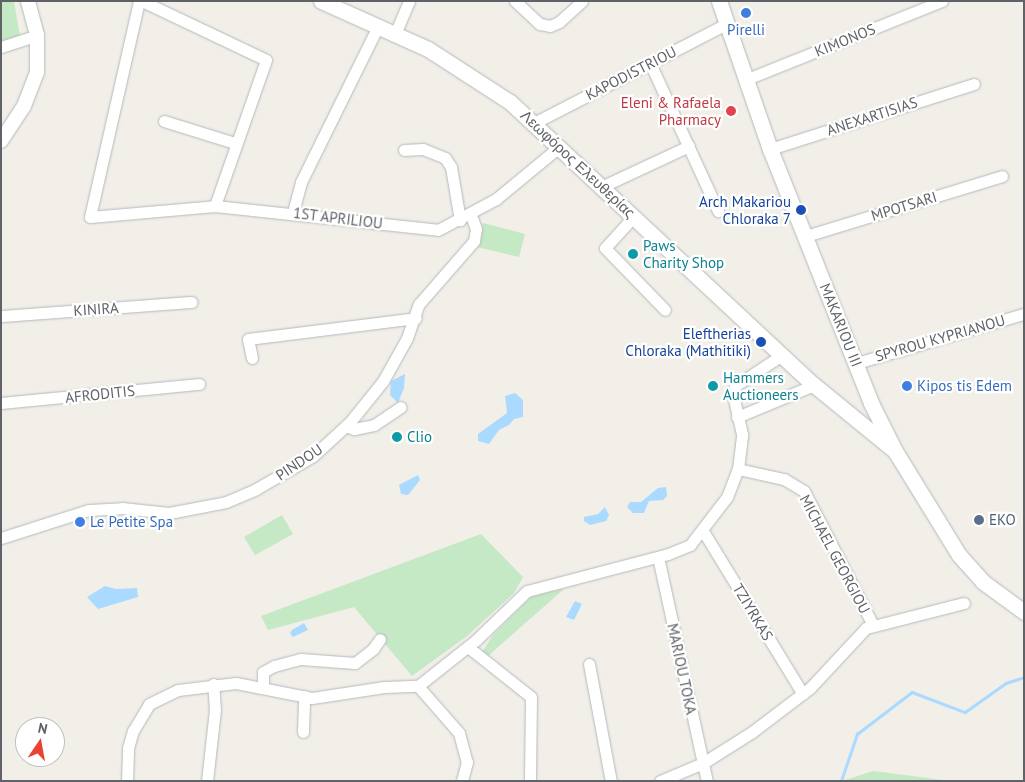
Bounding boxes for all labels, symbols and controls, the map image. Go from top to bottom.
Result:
marker: Pirelli [740,7,752,19]
street label: KIMONOS [812,20,878,60]
place label: Pirelli [727,21,765,39]
street label: KAPODISTRIOU [583,42,679,104]
place label: Eleni & Rafaela Pharmacy [621,93,721,128]
street label: ANEXARTISIAS [824,93,920,139]
marker: Eleni & Rafaela Pharmacy [725,105,737,117]
street label: Λεωφόρος Ελευθερίας [517,106,639,222]
street label: MPOTSARI [869,187,939,225]
place label: Arch Makariou Chloraka 7 [699,192,791,227]
street label: 1ST APRILIOU [292,204,384,232]
marker: Arch Makariou Chloraka 7 [795,204,807,216]
place label: Paws Charity Shop [643,236,725,271]
marker: Paws Charity Shop [627,248,639,260]
street label: MAKARIOU III [816,281,866,369]
street label: KINIRA [73,298,119,320]
street label: SPYROU KYPRIANOU [873,311,1007,365]
place label: Eleftherias Chloraka (Mathitiki) [625,324,751,359]
marker: Eleftherias Chloraka (Mathitiki) [755,336,767,348]
place label: Hammers Auctioneers [723,368,798,403]
place label: Kipos tis Edem [917,377,1012,395]
marker: Hammers Auctioneers [707,380,719,392]
marker: Kipos tis Edem [901,380,913,392]
street label: AFRODITIS [64,381,136,407]
place label: Clio [407,428,432,446]
marker: Clio [391,431,403,443]
street label: PINDOU [272,440,326,484]
street label: MICHAEL GEORGIOU [796,491,874,617]
place label: EKO [989,511,1016,529]
place label: Le Petite Spa [90,513,173,531]
marker: EKO [973,514,985,526]
marker: Le Petite Spa [74,516,86,528]
street label: TZIYRKAS [729,580,777,644]
street label: MARIOU TOKA [663,621,701,717]
north arrow [15,717,65,767]
text: N [37,719,49,738]

